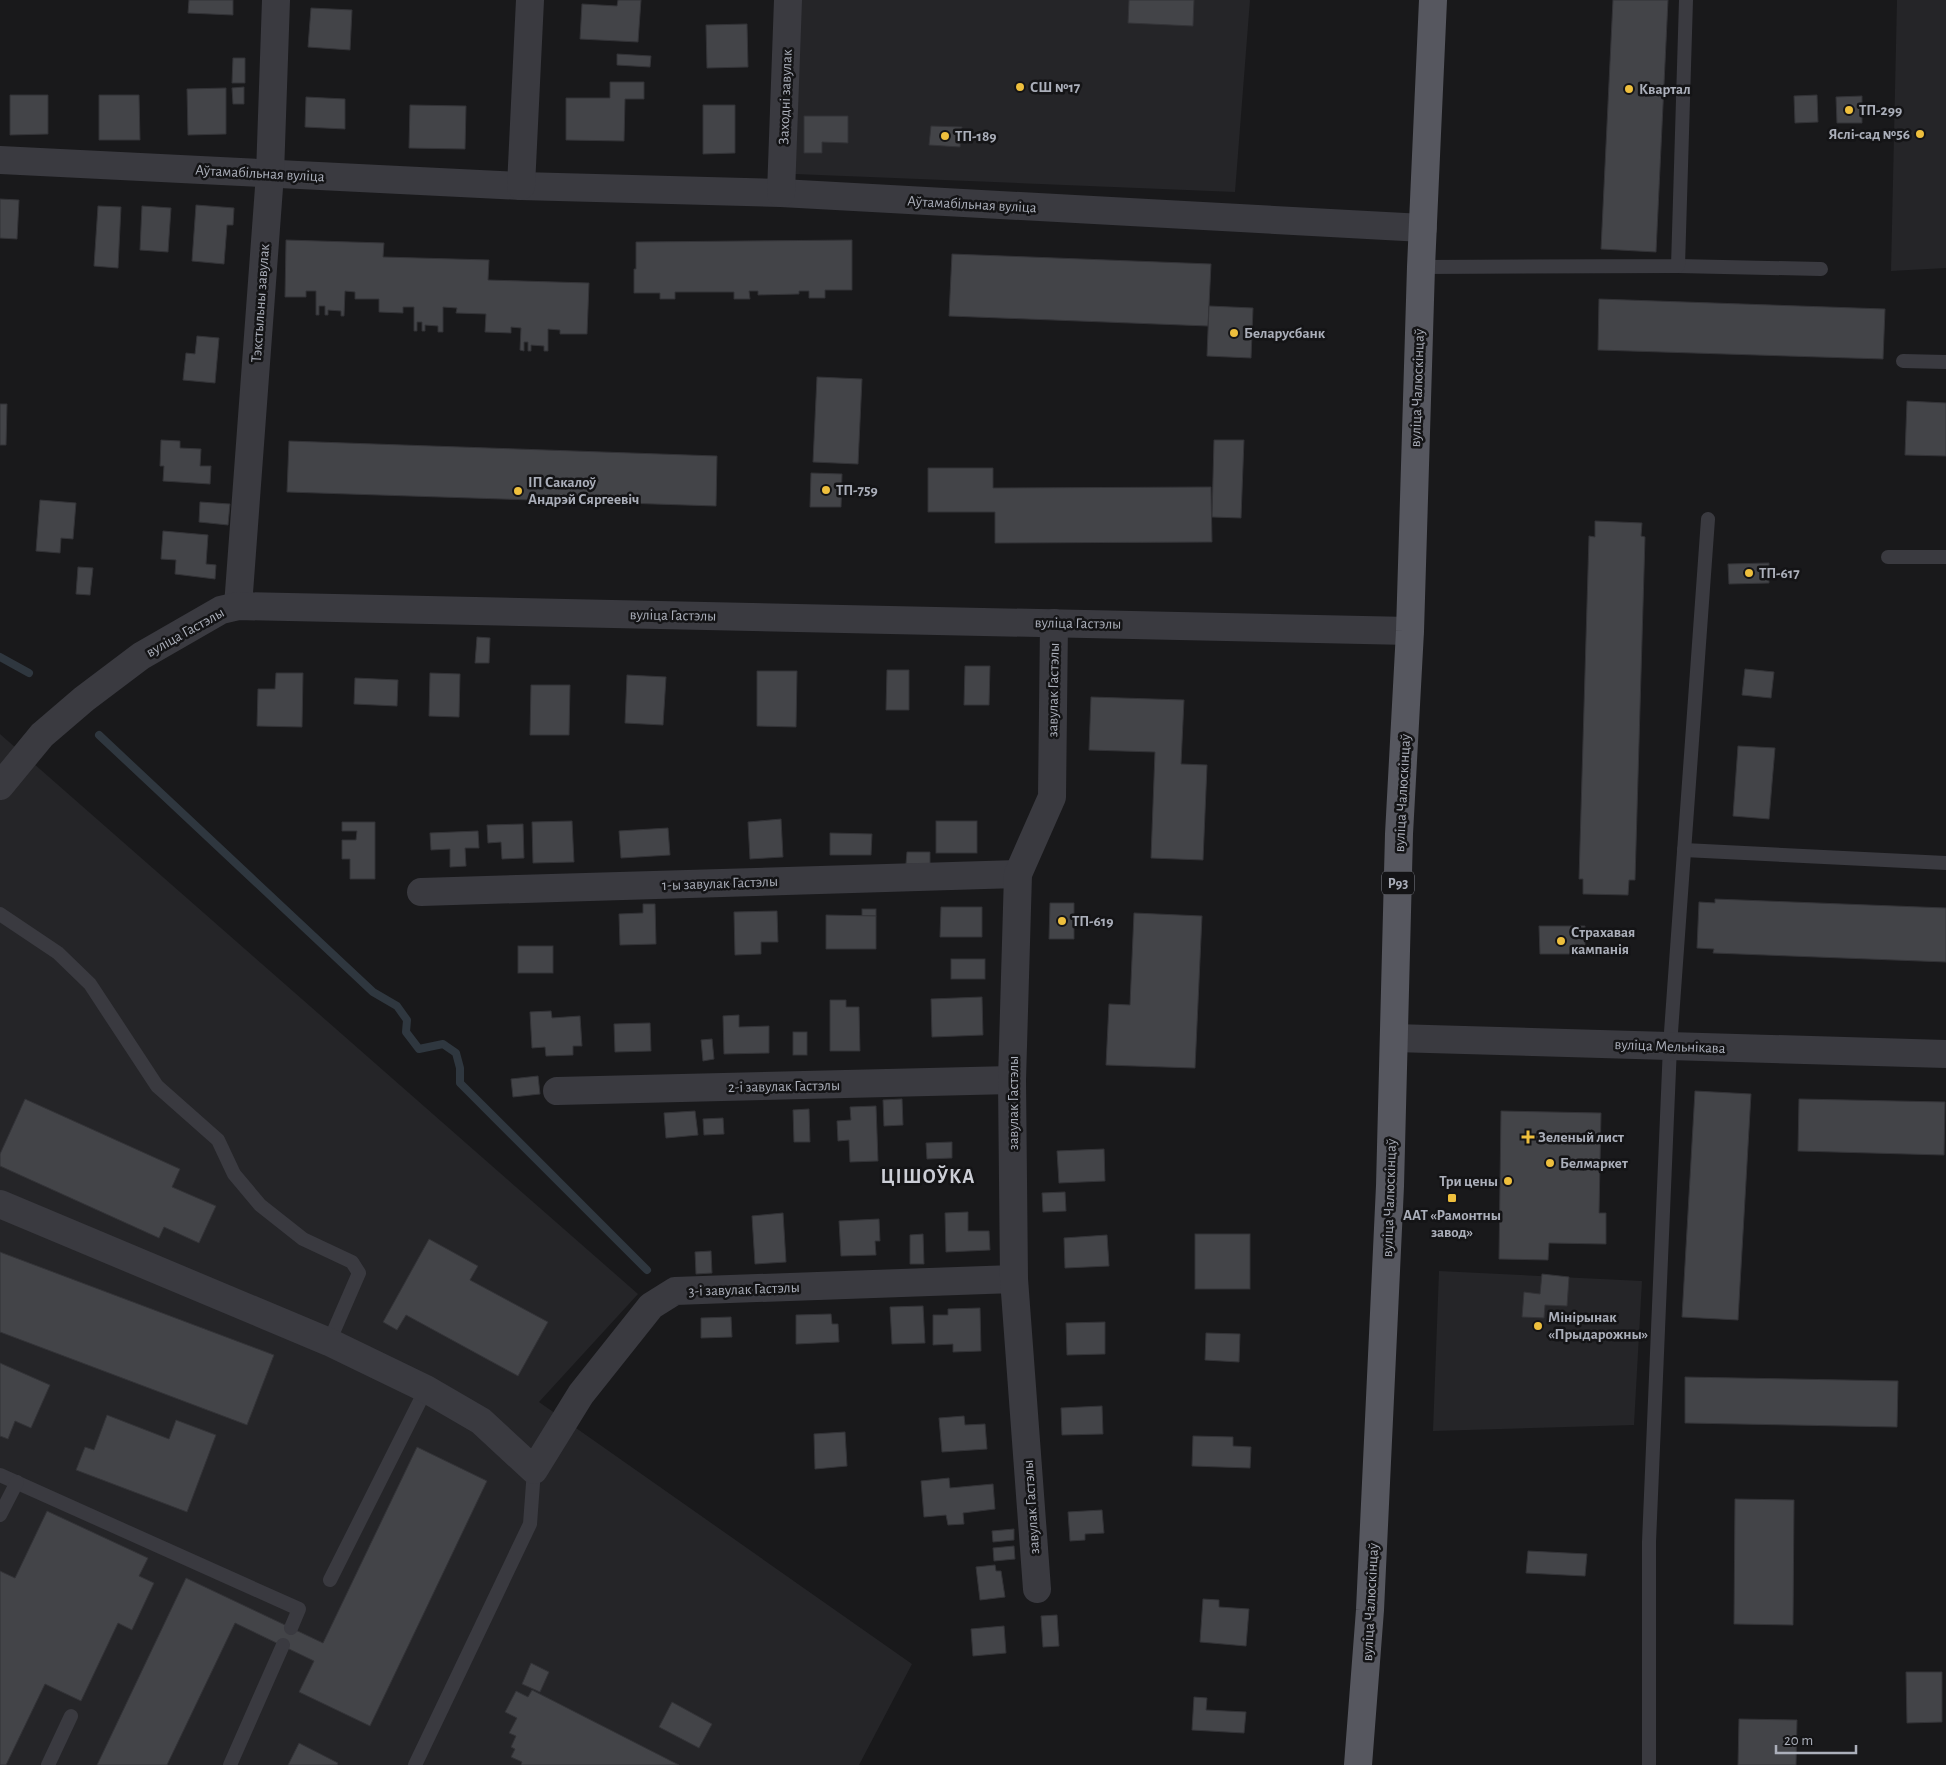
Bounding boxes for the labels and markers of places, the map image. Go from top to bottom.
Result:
place label: СШ №17 [1030,80,1081,95]
marker: СШ №17 [1014,81,1026,93]
place label: Квартал [1639,82,1691,97]
marker: Квартал [1623,83,1635,95]
place label: ТП-299 [1859,103,1902,118]
marker: ТП-299 [1843,104,1855,116]
place label: Яслі-сад №56 [1829,127,1910,142]
marker: Яслі-сад №56 [1914,128,1926,140]
place label: ТП-189 [955,129,997,144]
marker: ТП-189 [939,130,951,142]
place label: Беларусбанк [1244,326,1326,341]
marker: Беларусбанк [1228,327,1240,339]
place label: ІП Сакалоў Андрэй Сяргеевіч [528,475,639,507]
place label: ТП-759 [836,483,878,498]
marker: ТП-759 [820,484,832,496]
marker: ІП Сакалоў Андрэй Сяргеевіч [512,485,524,497]
place label: ТП-617 [1759,566,1800,581]
marker: ТП-617 [1743,567,1755,579]
place label: ТП-619 [1072,914,1113,929]
marker: ТП-619 [1056,915,1068,927]
place label: Страхавая кампанія [1571,925,1635,957]
marker: Страхавая кампанія [1555,935,1567,947]
place label: Зеленый лист [1538,1130,1624,1145]
marker: Зеленый лист [1522,1131,1534,1143]
place label: Белмаркет [1560,1156,1628,1171]
marker: Белмаркет [1544,1157,1556,1169]
place label: Три цены [1439,1174,1498,1189]
marker: Три цены [1502,1175,1514,1187]
marker: ААТ «Рамонтны завод» [1446,1192,1458,1204]
place label: ААТ «Рамонтны завод» [1403,1208,1501,1240]
place label: Мінірынак «Прыдарожны» [1548,1310,1648,1342]
marker: Мінірынак «Прыдарожны» [1532,1320,1544,1332]

